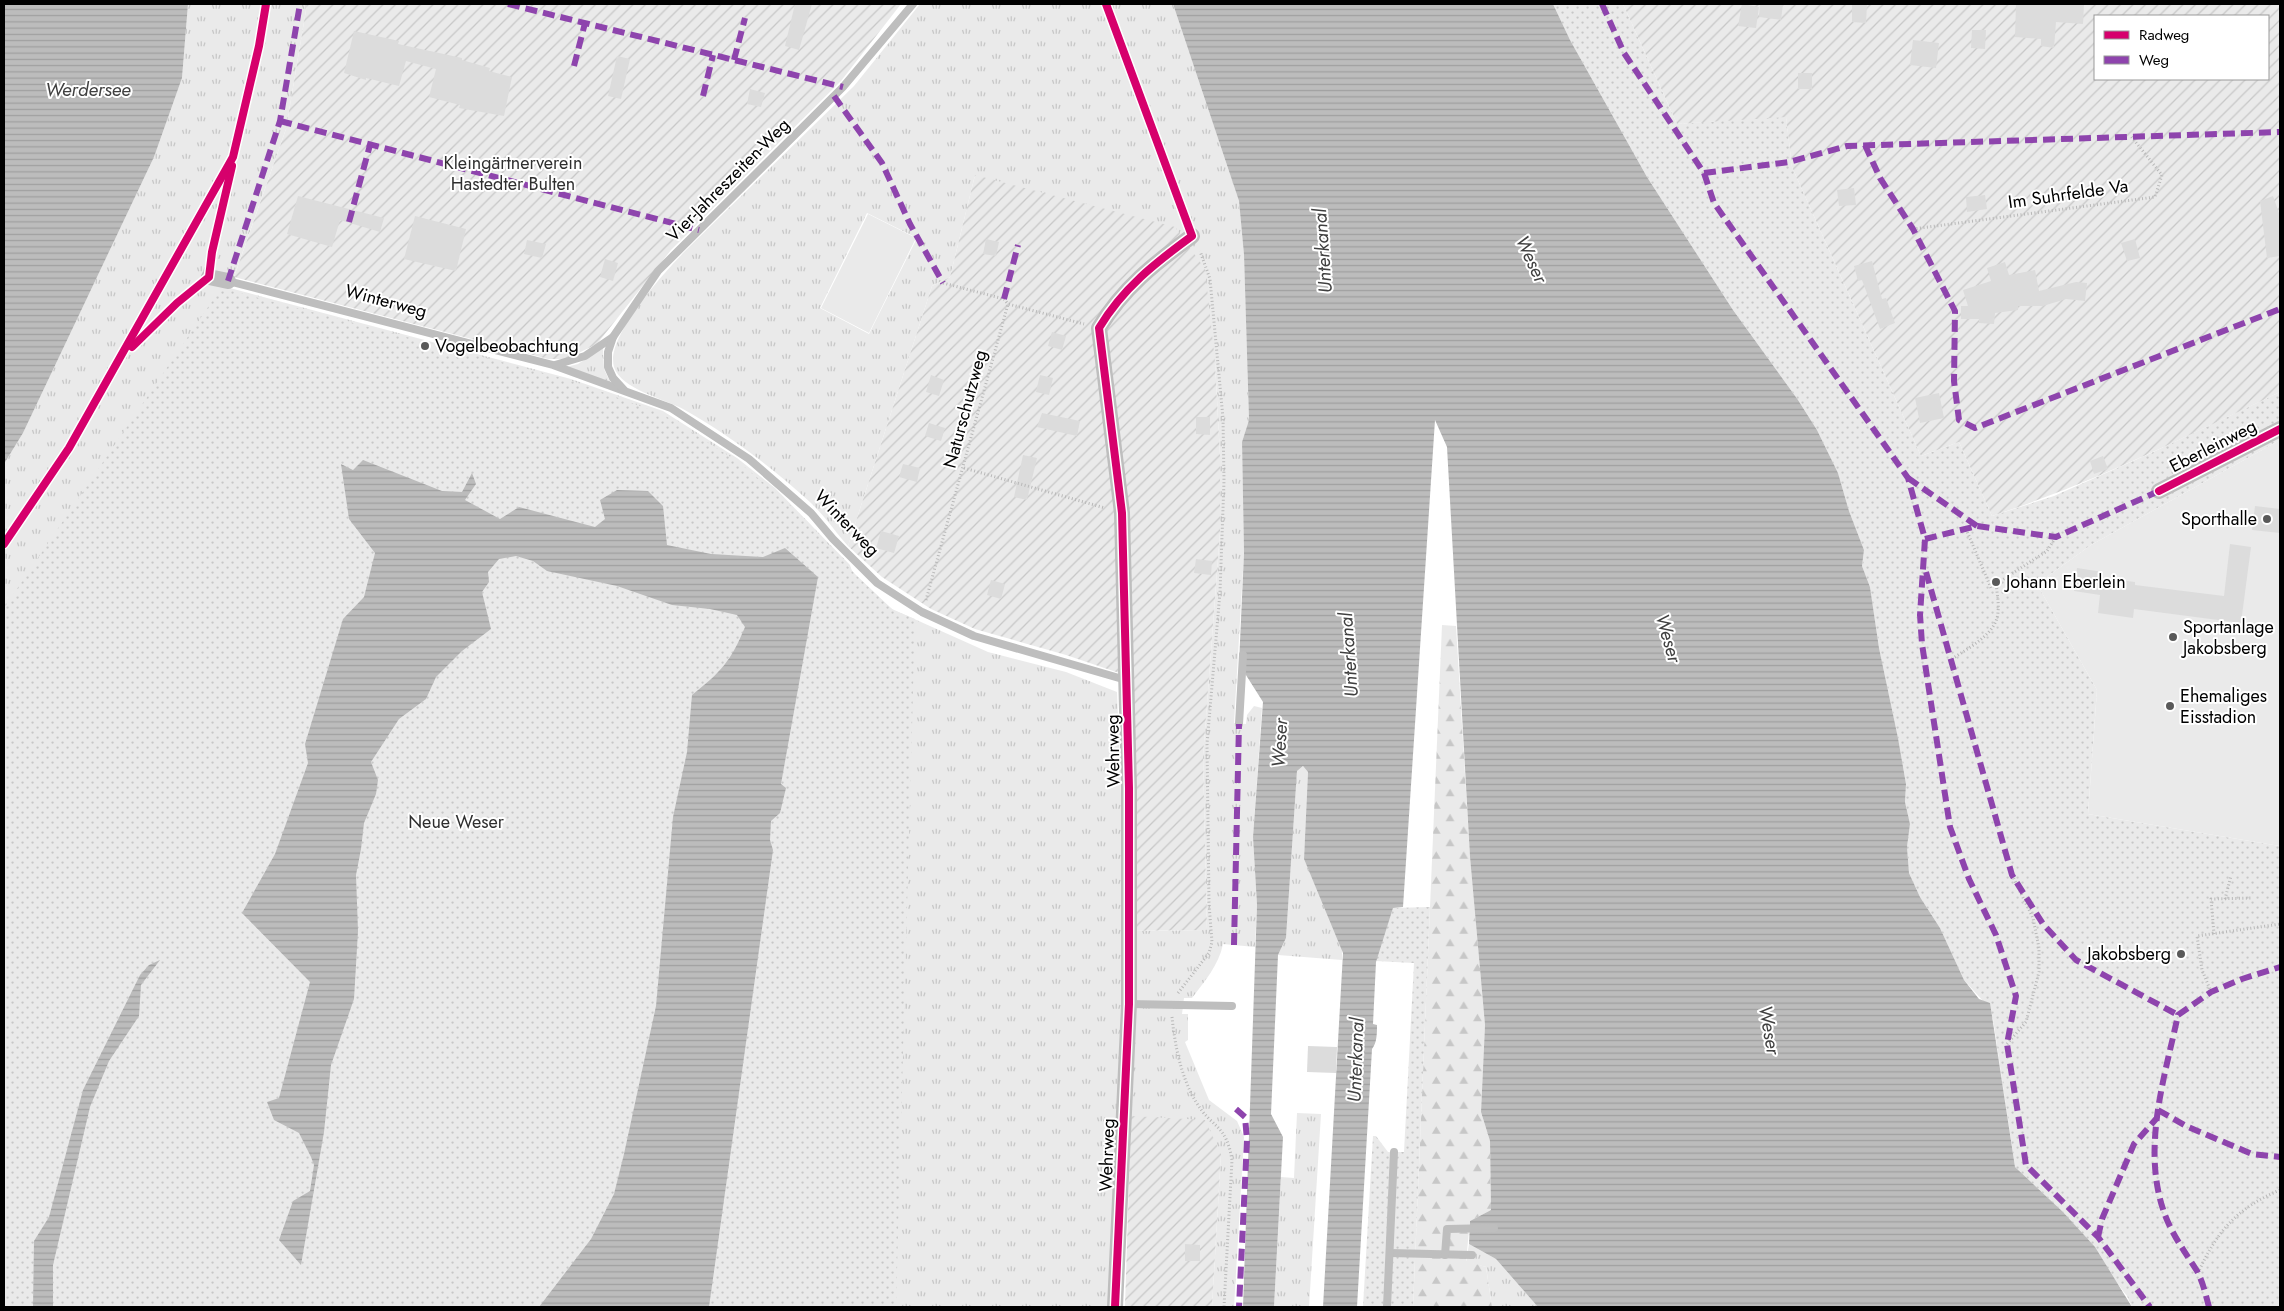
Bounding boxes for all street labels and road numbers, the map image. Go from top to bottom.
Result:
street label: Vier-Jahreszeiten-Weg [660,112,796,248]
street label: Im Suhrfelde Va [2006,173,2130,215]
street label: Winterweg [342,278,430,324]
street label: Naturschutzweg [937,347,993,471]
street label: Eberleinweg [2165,413,2261,479]
street label: Winterweg [809,484,885,562]
street label: Wehrweg [1099,714,1127,788]
street label: Wehrweg [1093,1118,1121,1192]

